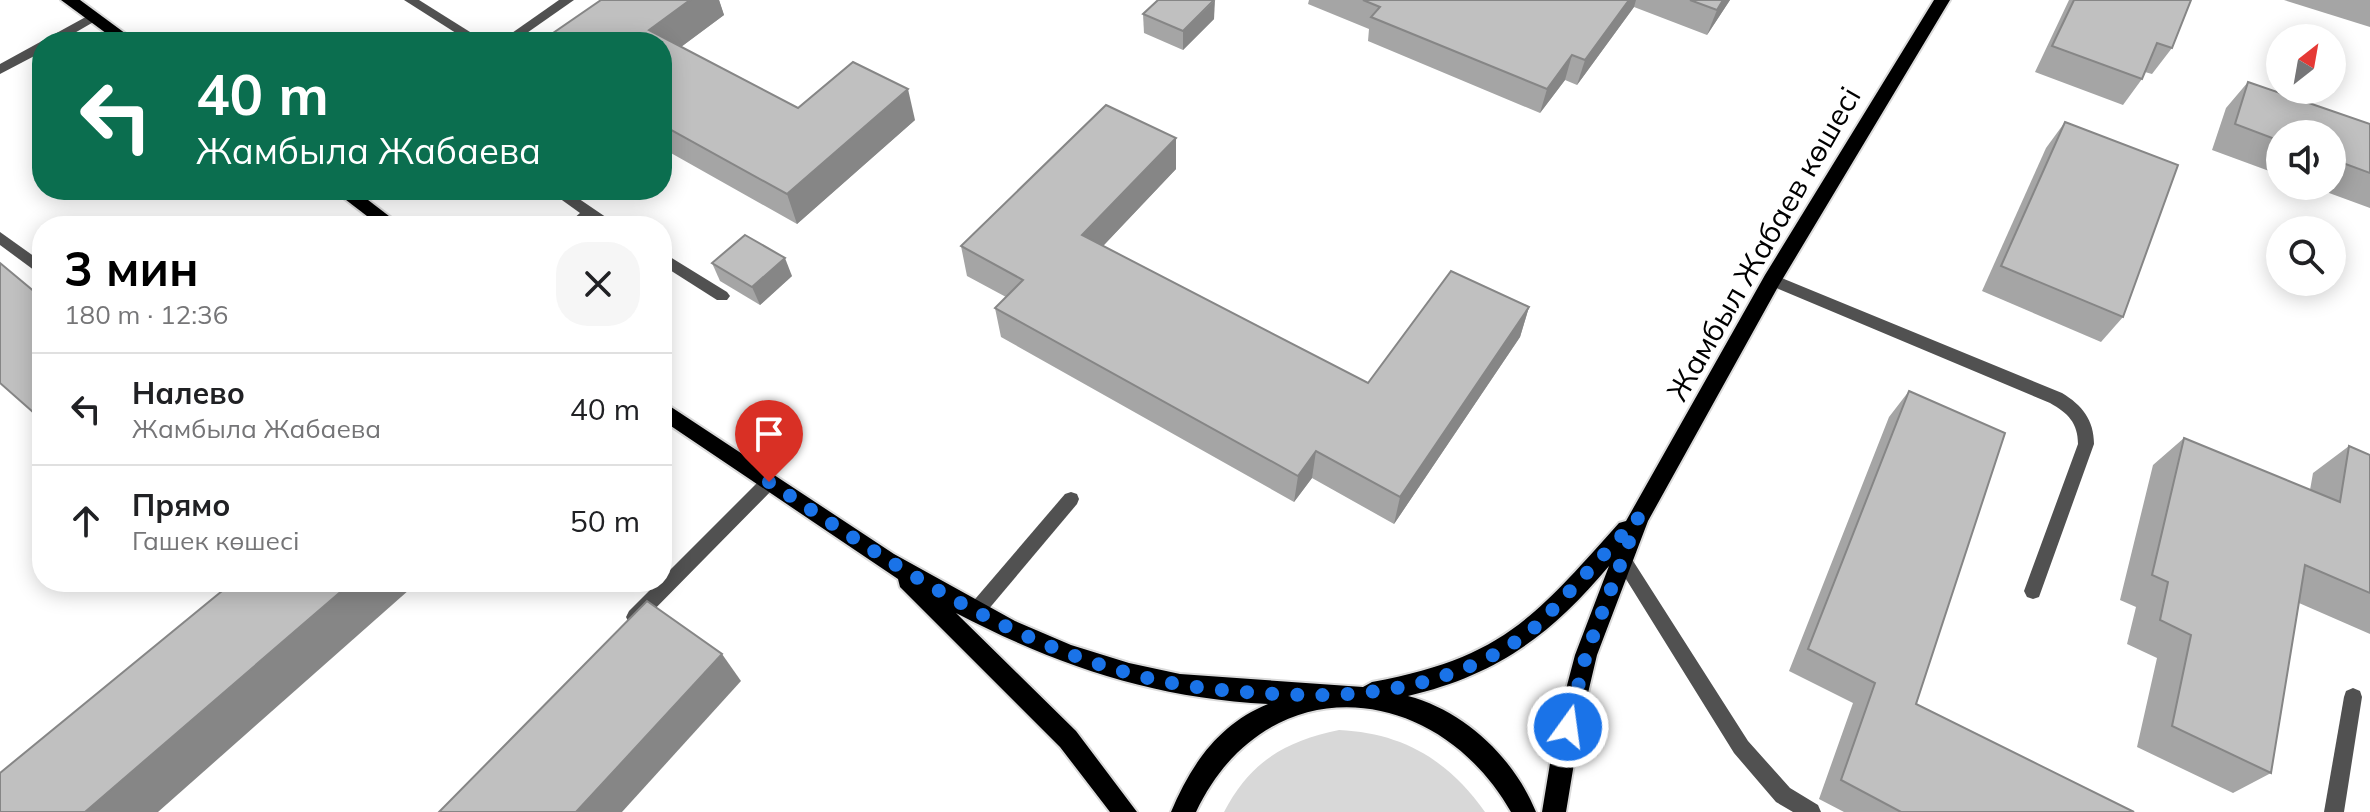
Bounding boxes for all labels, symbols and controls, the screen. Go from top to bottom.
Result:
north arrow [2266,24,2346,104]
map controls [2266,24,2346,296]
text: 40 m [196,59,329,129]
icon: left [64,64,168,168]
street label: Жамбыл Жабаев көшесі [1658,80,1869,407]
button: sound [2266,120,2346,200]
text: Жамбыла Жабаева [196,128,541,173]
button: search [2266,216,2346,296]
text: 3 мин [64,238,199,298]
button: close [556,242,640,326]
text: 180 m · 12:36 [64,298,228,331]
text: Налево [132,374,245,412]
icon: left [64,387,108,431]
text: 40 m [570,390,640,428]
pin [735,400,803,482]
text: Жамбыла Жабаева [132,412,381,445]
icon: arrive [747,412,791,456]
text: Прямо [132,486,230,524]
icon: ahead [64,499,108,543]
text: 50 m [570,502,640,540]
text: Гашек көшесі [132,524,300,557]
position arrow [1526,685,1610,769]

